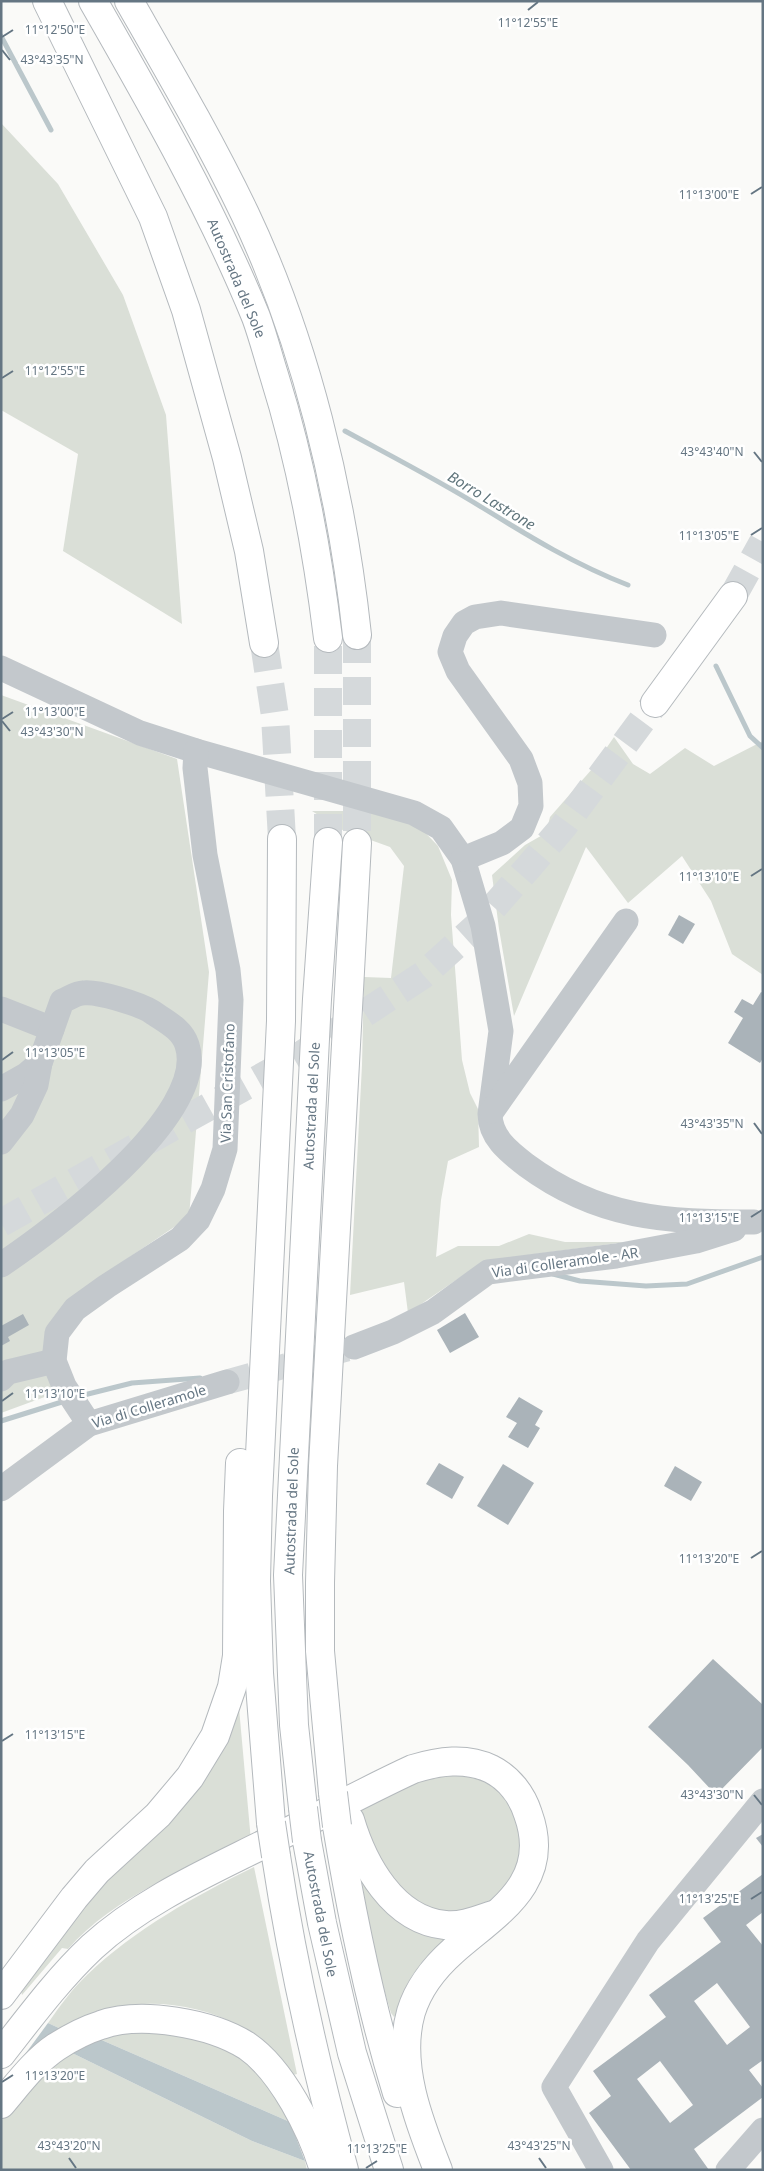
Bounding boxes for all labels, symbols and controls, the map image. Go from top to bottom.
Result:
text: 11°12'55"E [498,14,558,31]
text: 11°12'50"E [25,21,85,38]
text: 43°43'35"N [20,51,84,68]
text: 11°13'00"E [679,186,739,203]
street label: Autostrada del Sole [203,215,271,341]
text: 11°12'55"E [25,362,85,379]
text: 43°43'40"N [680,443,744,460]
water label: Borro Lastrone [444,466,540,534]
text: 11°13'05"E [679,527,739,544]
text: 11°13'00"E [25,703,85,720]
text: 43°43'30"N [20,723,84,740]
text: 11°13'10"E [679,868,739,885]
street label: Via San Cristofano [215,1023,239,1143]
street label: Autostrada del Sole [298,1042,324,1170]
text: 11°13'05"E [25,1044,85,1061]
text: 43°43'35"N [680,1115,744,1132]
text: 11°13'15"E [679,1209,739,1226]
street label: Via di Colleramole - AR [491,1242,640,1282]
street label: Via di Colleramole [90,1380,208,1432]
text: 11°13'10"E [25,1385,85,1402]
street label: Autostrada del Sole [279,1447,303,1575]
text: 11°13'20"E [679,1550,739,1567]
text: 11°13'15"E [25,1726,85,1743]
text: 43°43'30"N [680,1786,744,1803]
street label: Autostrada del Sole [299,1849,343,1979]
text: 11°13'25"E [679,1890,739,1907]
text: 11°13'20"E [25,2067,85,2084]
text: 43°43'20"N [37,2137,101,2154]
text: 43°43'25"N [507,2137,571,2154]
text: 11°13'25"E [347,2140,407,2157]

